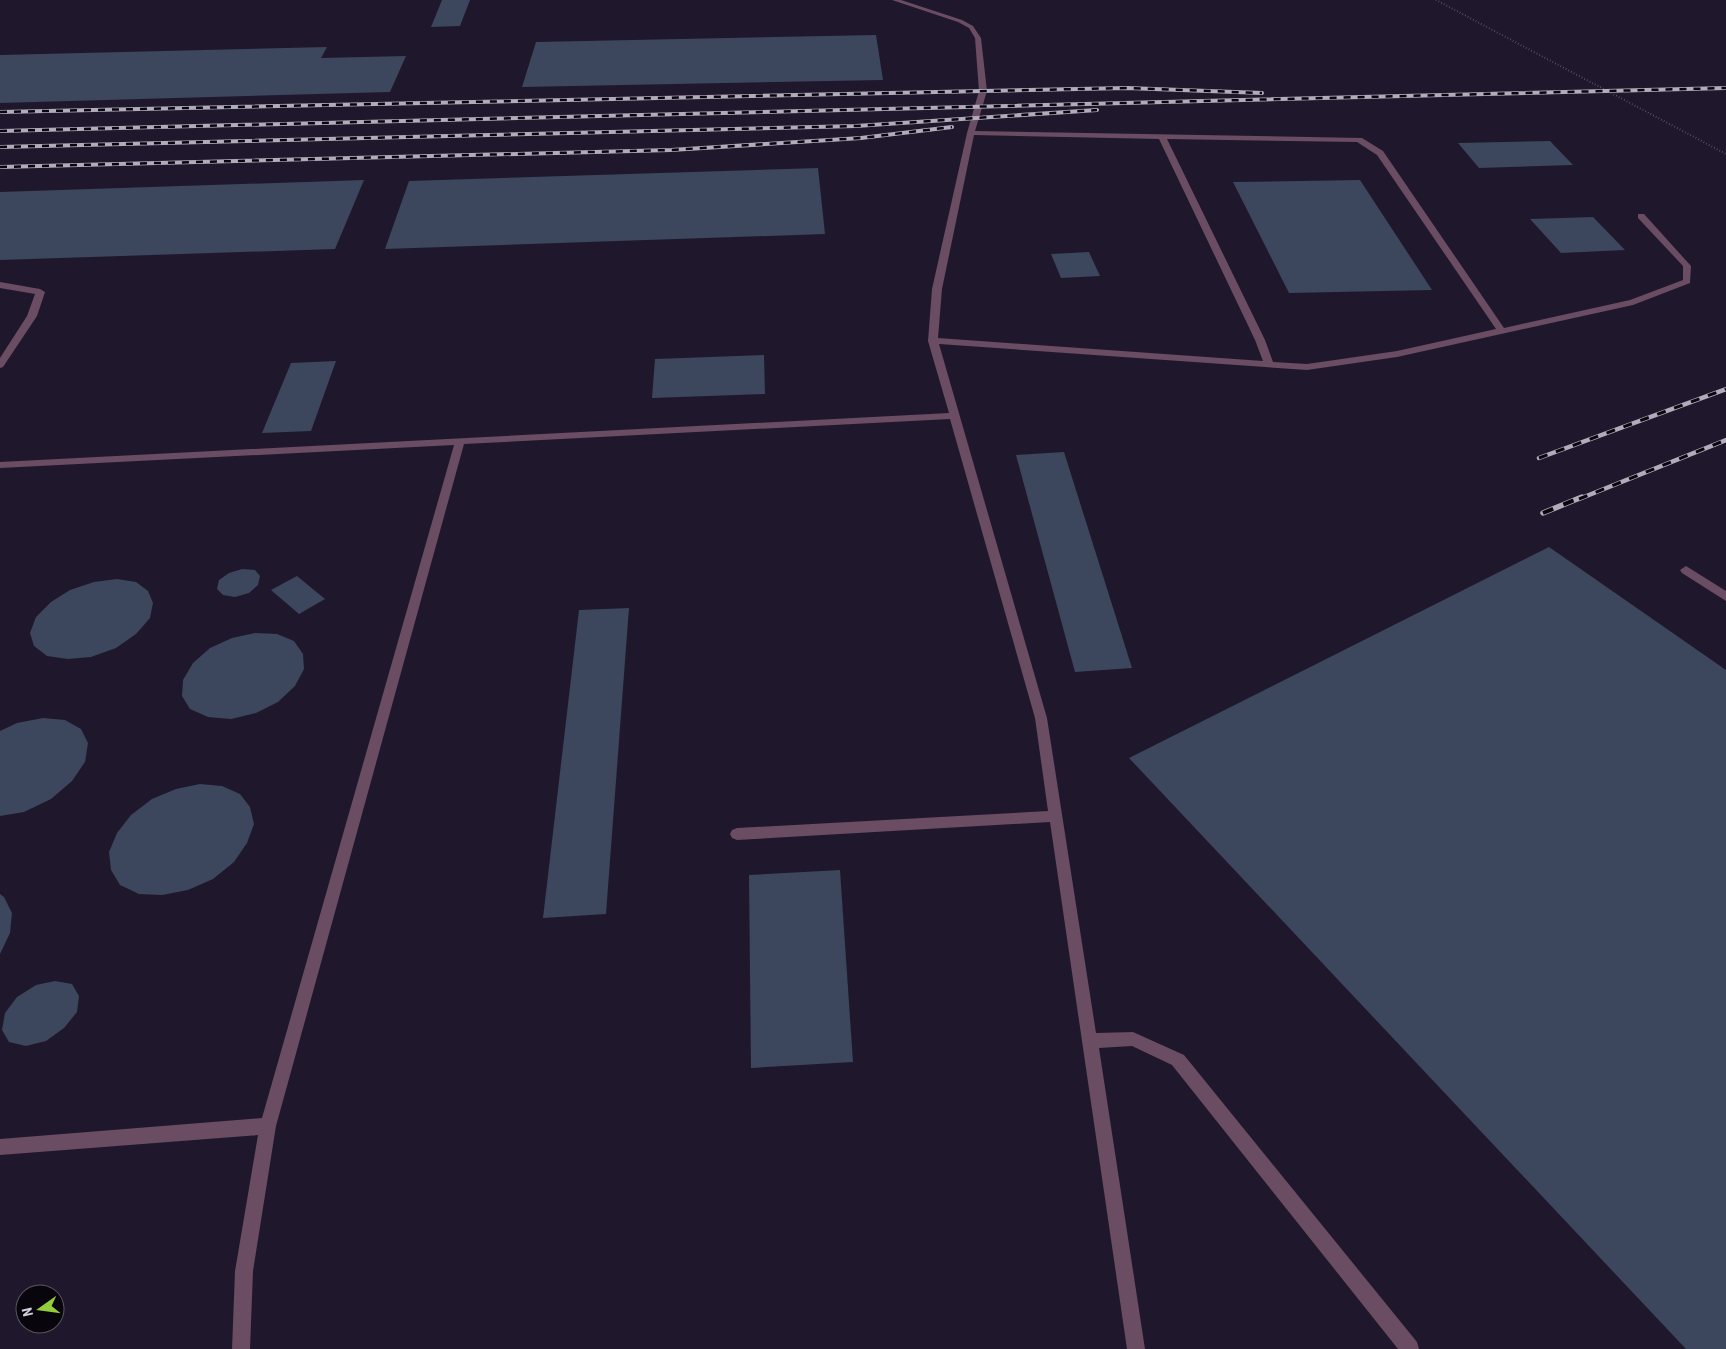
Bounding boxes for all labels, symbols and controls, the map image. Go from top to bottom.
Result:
north arrow [15,1284,65,1334]
text: N [19,1306,36,1318]

